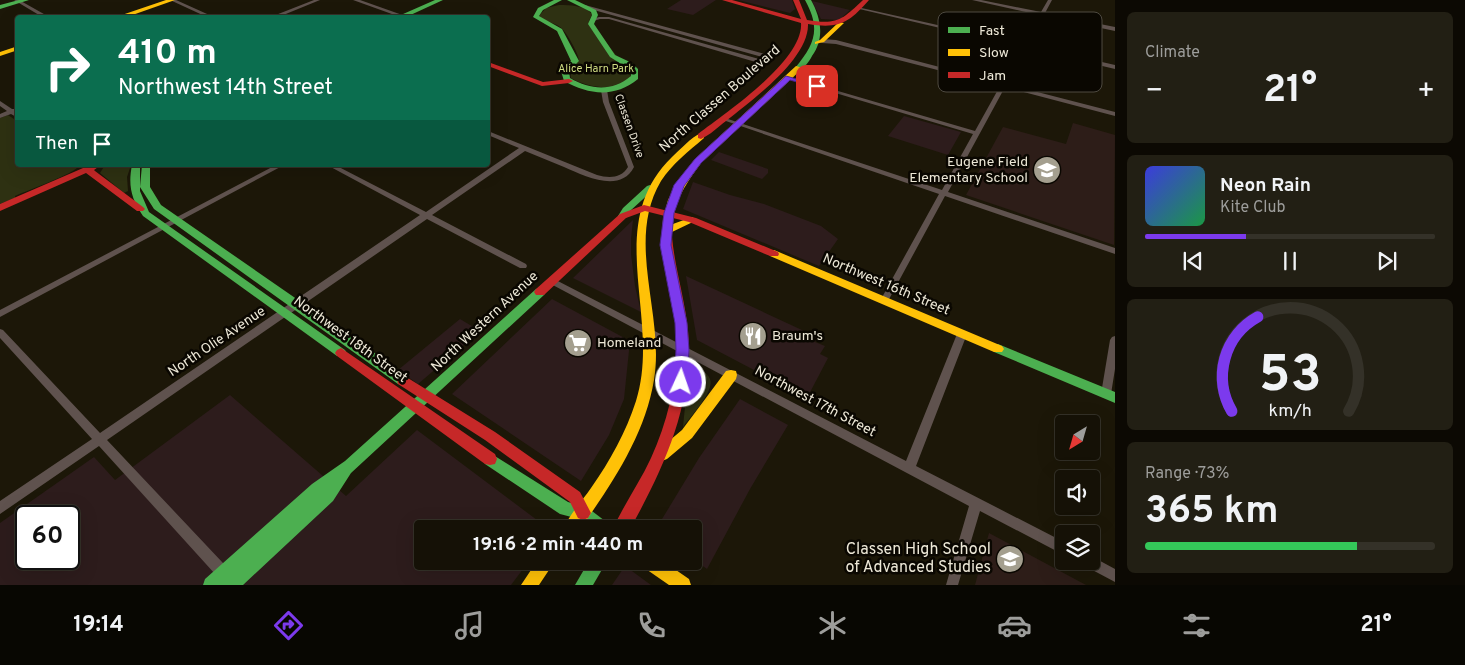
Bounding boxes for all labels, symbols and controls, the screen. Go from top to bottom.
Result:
legend [938,12,1102,92]
text: Fast [979,23,1005,40]
text: 410 m [118,32,217,76]
icon: right [35,35,100,100]
street label: North Classen Boulevard [656,42,784,156]
text: Climate [1145,43,1200,63]
text: Slow [979,45,1009,62]
park label: Alice Harn Park [558,62,634,76]
pin [796,65,838,107]
text: 21° [1263,67,1317,116]
text: Jam [979,68,1006,85]
icon: arrive [803,72,831,100]
text: − [1145,74,1163,110]
text: + [1417,74,1435,110]
text: Northwest 14th Street [118,75,333,102]
street label: Classen Drive [611,92,647,160]
icon: arrive [88,130,116,158]
text: Then [35,132,78,156]
place label: Eugene Field Elementary School [909,154,1028,187]
school or university icon: Eugene Field Elementary School [1032,155,1062,185]
text: Neon Rain [1220,174,1311,198]
text: Kite Club [1220,198,1285,218]
icon: previous [1179,247,1207,275]
icon: pause [1276,247,1304,275]
icon: next [1373,247,1401,275]
street label: Northwest 16th Street [820,250,952,320]
street label: North Western Avenue [428,268,542,376]
street label: Northwest 18th Street [290,293,410,387]
street label: North Olie Avenue [165,303,269,381]
restaurant icon: Braum's [738,321,768,351]
supermarket icon: Homeland [563,328,593,358]
place label: Braum's [772,328,823,345]
place label: Homeland [597,335,661,352]
text: 53 [1259,344,1321,410]
position arrow [654,355,706,407]
street label: Northwest 17th Street [751,363,879,441]
text: km/h [1268,400,1312,423]
north arrow [1055,415,1100,460]
map controls [1055,415,1100,570]
text: Range · 73% [1145,464,1229,484]
button: sound [1055,470,1100,515]
text: 365 km [1145,488,1278,537]
speed limit sign: 60 [15,505,80,570]
button: layers [1055,525,1100,570]
text: 19:16 · 2 min · 440 m [473,533,643,557]
place label: Classen High School of Advanced Studies [846,540,991,578]
school or university icon: Classen High School of Advanced Studies [995,544,1025,574]
icon: directions [271,608,306,643]
icon: music [452,608,487,643]
icon: phone [634,608,669,643]
icon: climate [815,608,850,643]
icon: car [997,608,1032,643]
icon: filters [1179,608,1214,643]
text: 19:14 [73,612,124,639]
text: 21° [1360,612,1392,639]

